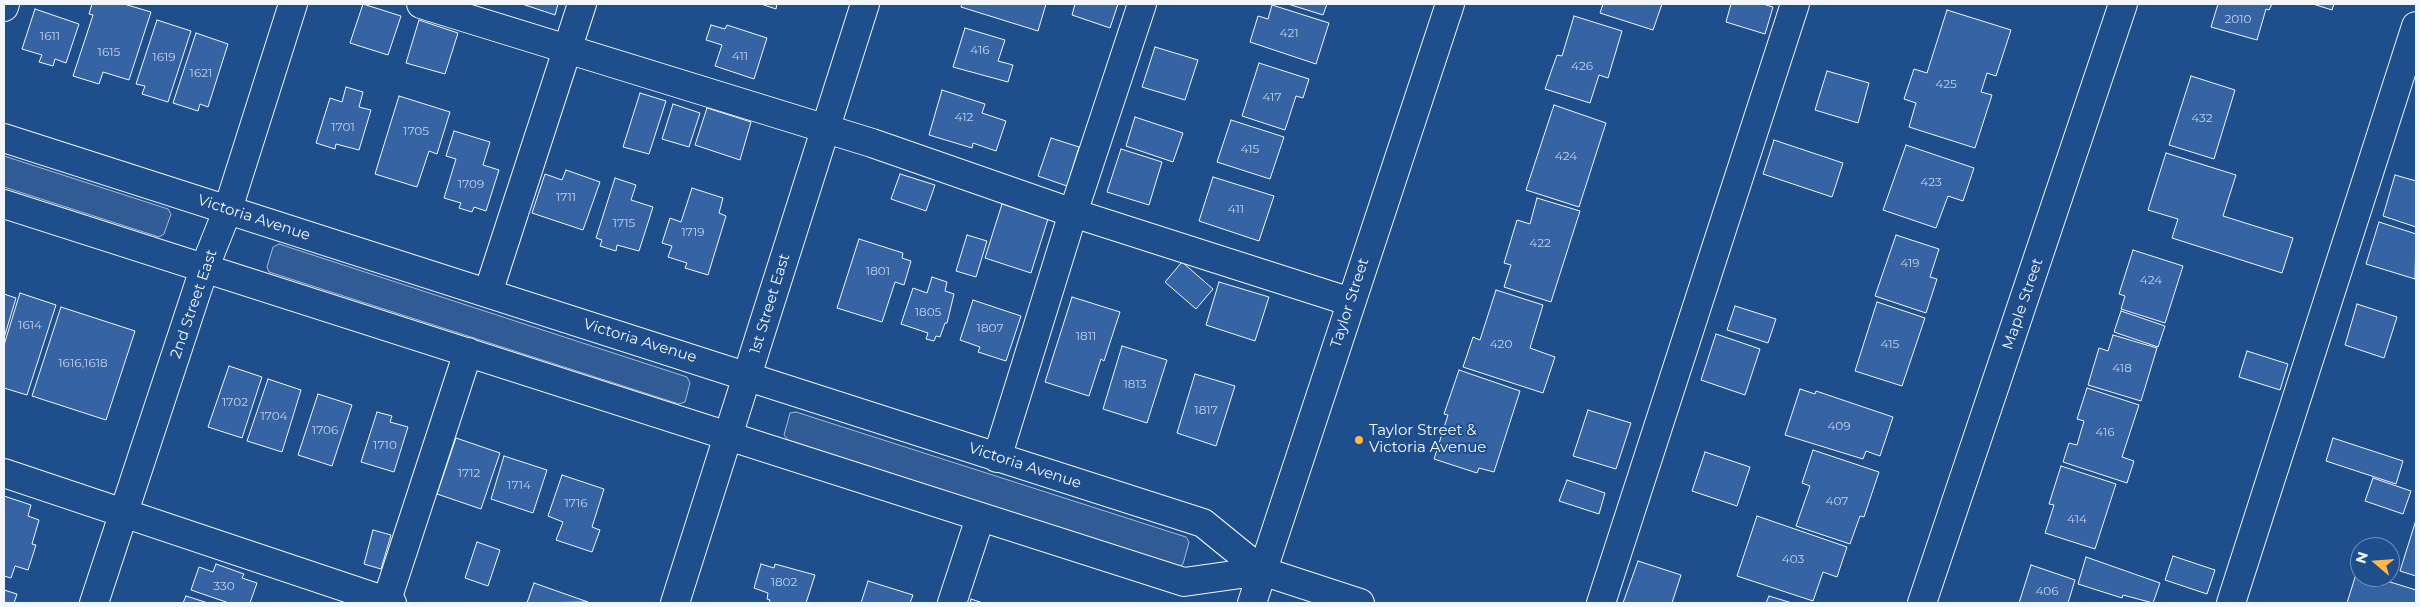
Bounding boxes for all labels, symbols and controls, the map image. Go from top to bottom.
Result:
house number: 2010 [2224,12,2252,26]
house number: 421 [1279,26,1299,40]
house number: 1611 [40,29,60,43]
house number: 416 [970,43,990,57]
house number: 1615 [98,45,120,59]
house number: 411 [732,49,748,63]
house number: 1619 [152,50,176,64]
house number: 426 [1571,59,1593,73]
house number: 1621 [190,66,212,80]
house number: 425 [1935,77,1957,91]
house number: 417 [1262,90,1282,104]
house number: 412 [955,110,973,124]
house number: 432 [2191,111,2213,125]
house number: 1701 [331,120,355,134]
house number: 1705 [403,124,429,138]
house number: 415 [1241,142,1259,156]
house number: 424 [1555,149,1577,163]
house number: 423 [1920,175,1942,189]
house number: 1709 [458,177,484,191]
house number: 1711 [556,190,576,204]
street label: Victoria Avenue [195,191,313,245]
house number: 411 [1228,202,1244,216]
house number: 1715 [613,216,635,230]
house number: 1719 [681,225,705,239]
house number: 422 [1529,236,1551,250]
street label: 2nd Street East [167,247,221,361]
street label: 1st Street East [746,252,794,356]
street label: Taylor Street [1327,256,1373,350]
house number: 419 [1900,256,1920,270]
street label: Maple Street [1999,256,2047,352]
house number: 1801 [866,264,890,278]
house number: 424 [2140,273,2162,287]
house number: 1805 [915,305,941,319]
street label: Victoria Avenue [581,315,699,367]
house number: 1614 [18,318,42,332]
house number: 1807 [977,321,1003,335]
house number: 1811 [1076,329,1096,343]
house number: 420 [1490,337,1512,351]
house number: 415 [1881,337,1899,351]
house number: 1616,1618 [58,356,108,370]
house number: 418 [2112,361,2132,375]
house number: 1813 [1123,377,1147,391]
house number: 1702 [222,395,248,409]
house number: 1817 [1194,403,1218,417]
house number: 1704 [260,409,288,423]
house number: 409 [1827,419,1851,433]
place label: Taylor Street & Victoria Avenue [1369,422,1486,457]
house number: 1706 [312,423,338,437]
house number: 416 [2095,425,2115,439]
marker: Taylor Street & Victoria Avenue [1353,434,1365,446]
house number: 1710 [373,438,397,452]
street label: Victoria Avenue [966,439,1084,493]
house number: 1712 [458,466,480,480]
house number: 1714 [507,478,531,492]
house number: 407 [1826,494,1848,508]
house number: 1716 [564,496,588,510]
house number: 414 [2067,512,2087,526]
north arrow [2350,537,2400,587]
text: N [2351,550,2372,566]
house number: 403 [1782,552,1804,566]
house number: 1802 [771,575,797,589]
house number: 330 [213,579,235,593]
house number: 406 [2035,584,2059,598]

